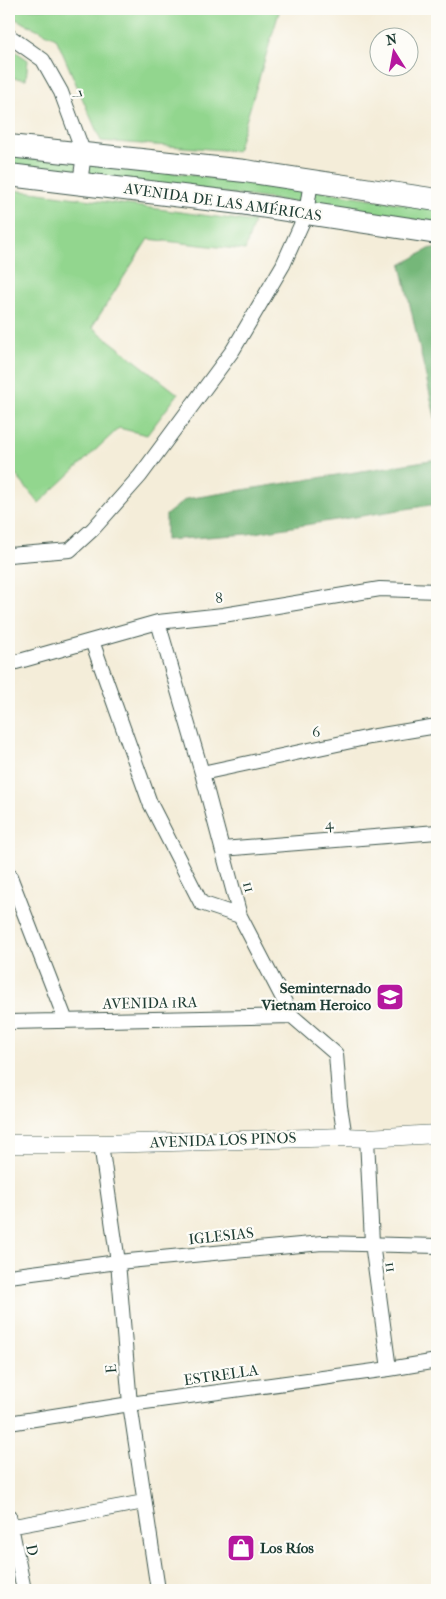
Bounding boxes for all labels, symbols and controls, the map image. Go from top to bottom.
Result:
north arrow [368,28,418,78]
text: N [385,30,399,49]
street label: 7 [69,87,89,101]
street label: AVENIDA DE LAS AMÉRICAS [122,179,323,225]
street label: 8 [214,589,224,607]
street label: 6 [310,722,323,742]
street label: 4 [324,815,335,833]
street label: 11 [239,879,259,895]
place label: Seminternado Vietnam Heroico [260,979,371,1014]
school or university icon: Seminternado Vietnam Heroico [375,982,405,1012]
street label: AVENIDA 1RA [101,993,198,1013]
street label: AVENIDA LOS PINOS [148,1128,297,1152]
street label: IGLESIAS [187,1224,255,1248]
street label: 11 [381,1260,401,1274]
street label: ESTRELLA [183,1361,260,1389]
street label: E [102,1364,120,1374]
shop icon: Los Ríos [226,1533,256,1563]
place label: Los Ríos [260,1539,314,1557]
street label: D [22,1543,42,1557]

